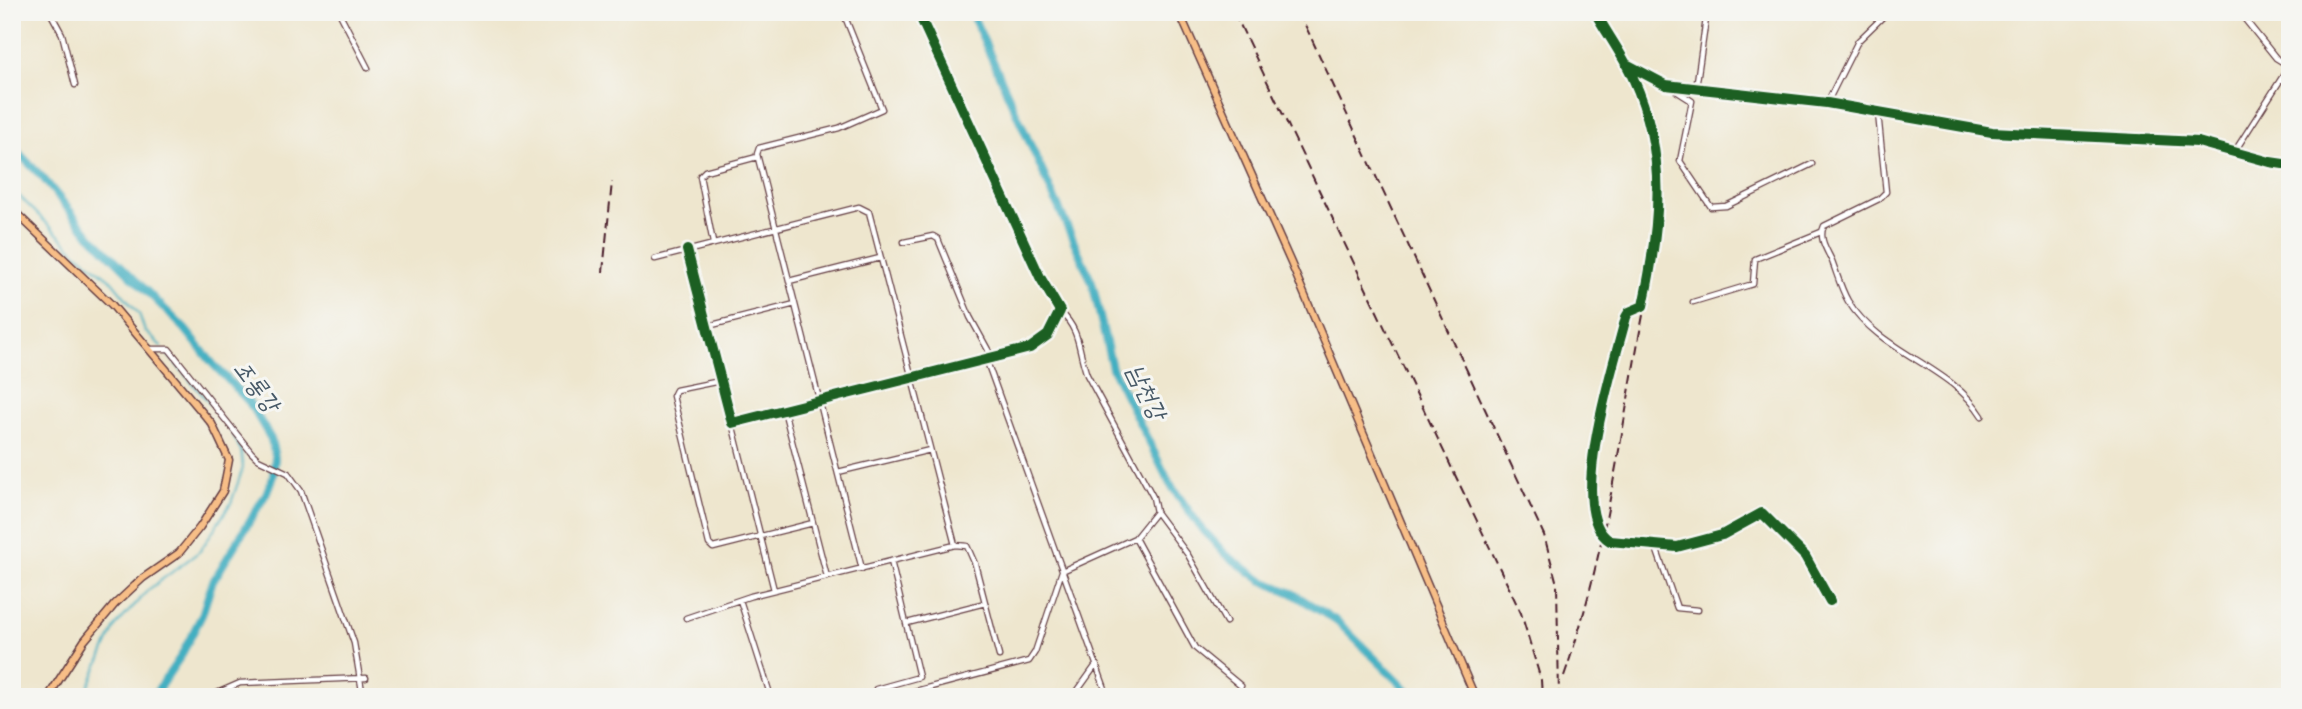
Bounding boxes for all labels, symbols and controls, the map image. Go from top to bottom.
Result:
water label: 조롱강 [226,354,287,422]
water label: 남천강 [1119,360,1173,428]

